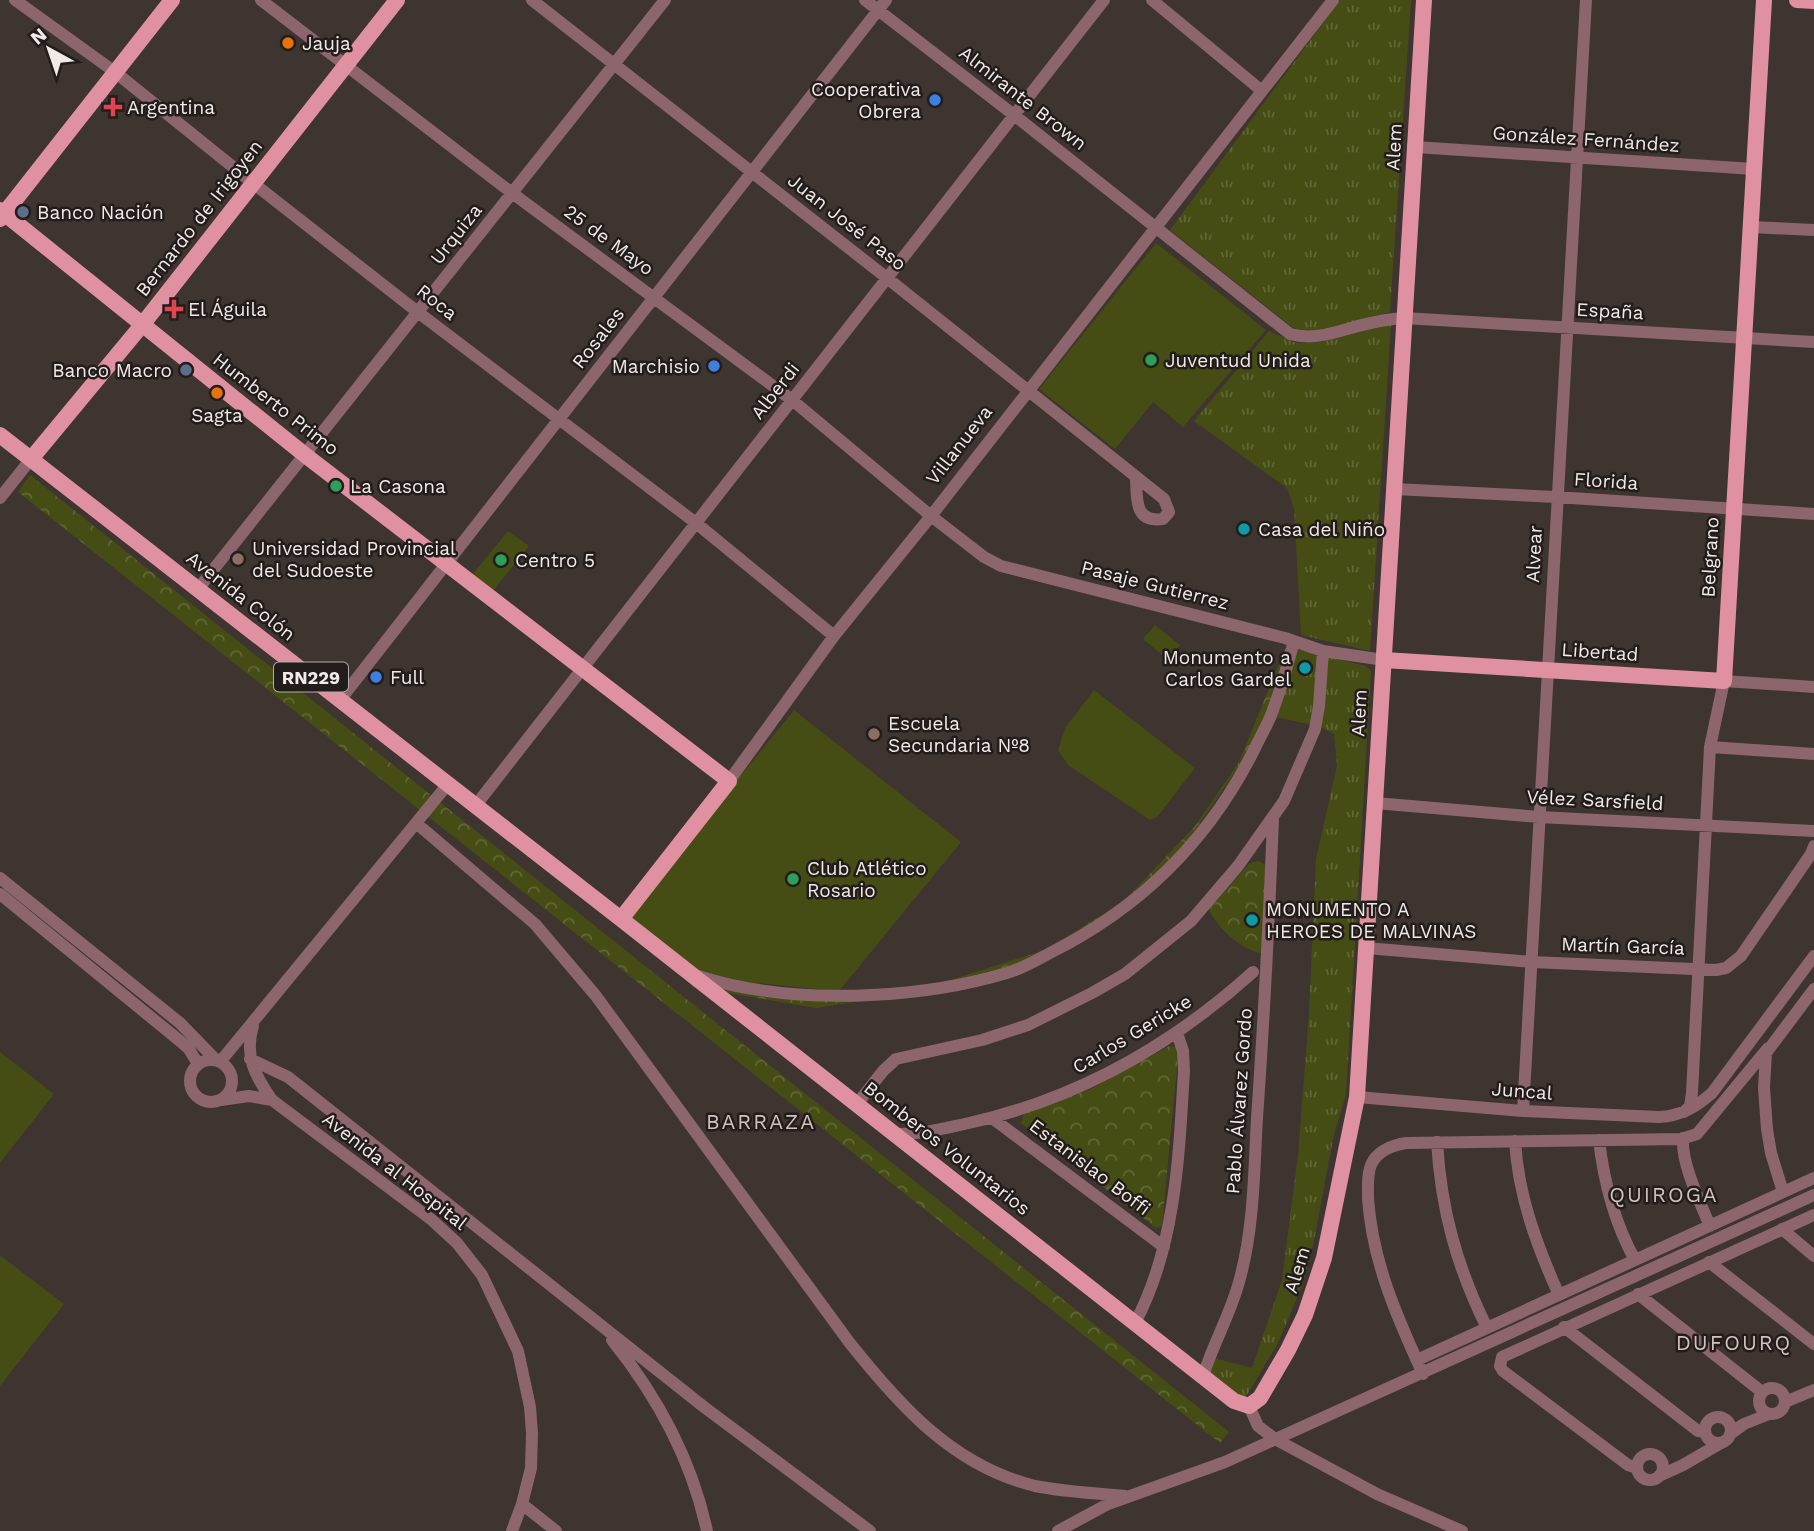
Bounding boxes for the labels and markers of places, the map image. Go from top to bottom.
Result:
place label: Jauja [302,32,351,55]
marker: Jauja [280,35,296,51]
place label: Cooperativa Obrera [811,78,921,123]
marker: Cooperativa Obrera [927,92,943,108]
place label: Argentina [127,96,215,119]
marker: Argentina [105,99,121,115]
place label: Banco Nación [37,201,164,224]
marker: Banco Nación [15,204,31,220]
place label: El Águila [188,298,267,321]
marker: El Águila [166,301,182,317]
place label: Juventud Unida [1165,349,1311,372]
marker: Juventud Unida [1143,352,1159,368]
place label: Marchisio [612,355,700,378]
marker: Marchisio [706,358,722,374]
place label: Banco Macro [52,359,172,382]
marker: Banco Macro [178,362,194,378]
marker: Sagta [209,385,225,401]
place label: Sagta [191,404,243,427]
place label: La Casona [350,475,446,498]
marker: La Casona [328,478,344,494]
place label: Casa del Niño [1258,518,1385,541]
marker: Casa del Niño [1236,521,1252,537]
place label: Universidad Provincial del Sudoeste [252,537,456,582]
place label: Centro 5 [515,549,595,572]
marker: Universidad Provincial del Sudoeste [230,551,246,567]
marker: Centro 5 [493,552,509,568]
place label: Monumento a Carlos Gardel [1163,646,1291,691]
marker: Monumento a Carlos Gardel [1297,660,1313,676]
place label: Full [390,666,424,689]
marker: Full [368,669,384,685]
place label: Escuela Secundaria Nº8 [888,712,1030,757]
marker: Escuela Secundaria Nº8 [866,726,882,742]
place label: Club Atlético Rosario [807,857,927,902]
marker: Club Atlético Rosario [785,871,801,887]
place label: MONUMENTO A HEROES DE MALVINAS [1266,898,1476,943]
marker: MONUMENTO A HEROES DE MALVINAS [1244,912,1260,928]

